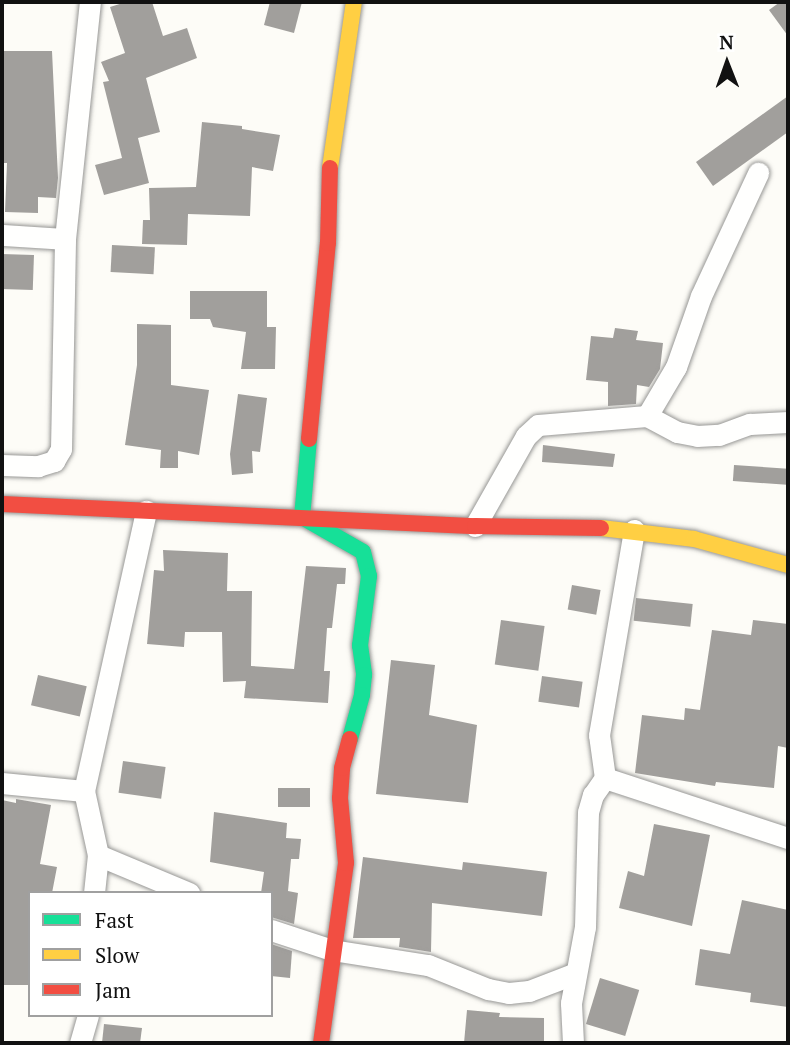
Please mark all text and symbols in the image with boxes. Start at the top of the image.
north arrow [692,28,762,98]
text: N [719,29,734,54]
legend [28,891,273,1017]
text: Fast [95,906,134,934]
text: Slow [95,941,139,969]
text: Jam [95,976,131,1004]

